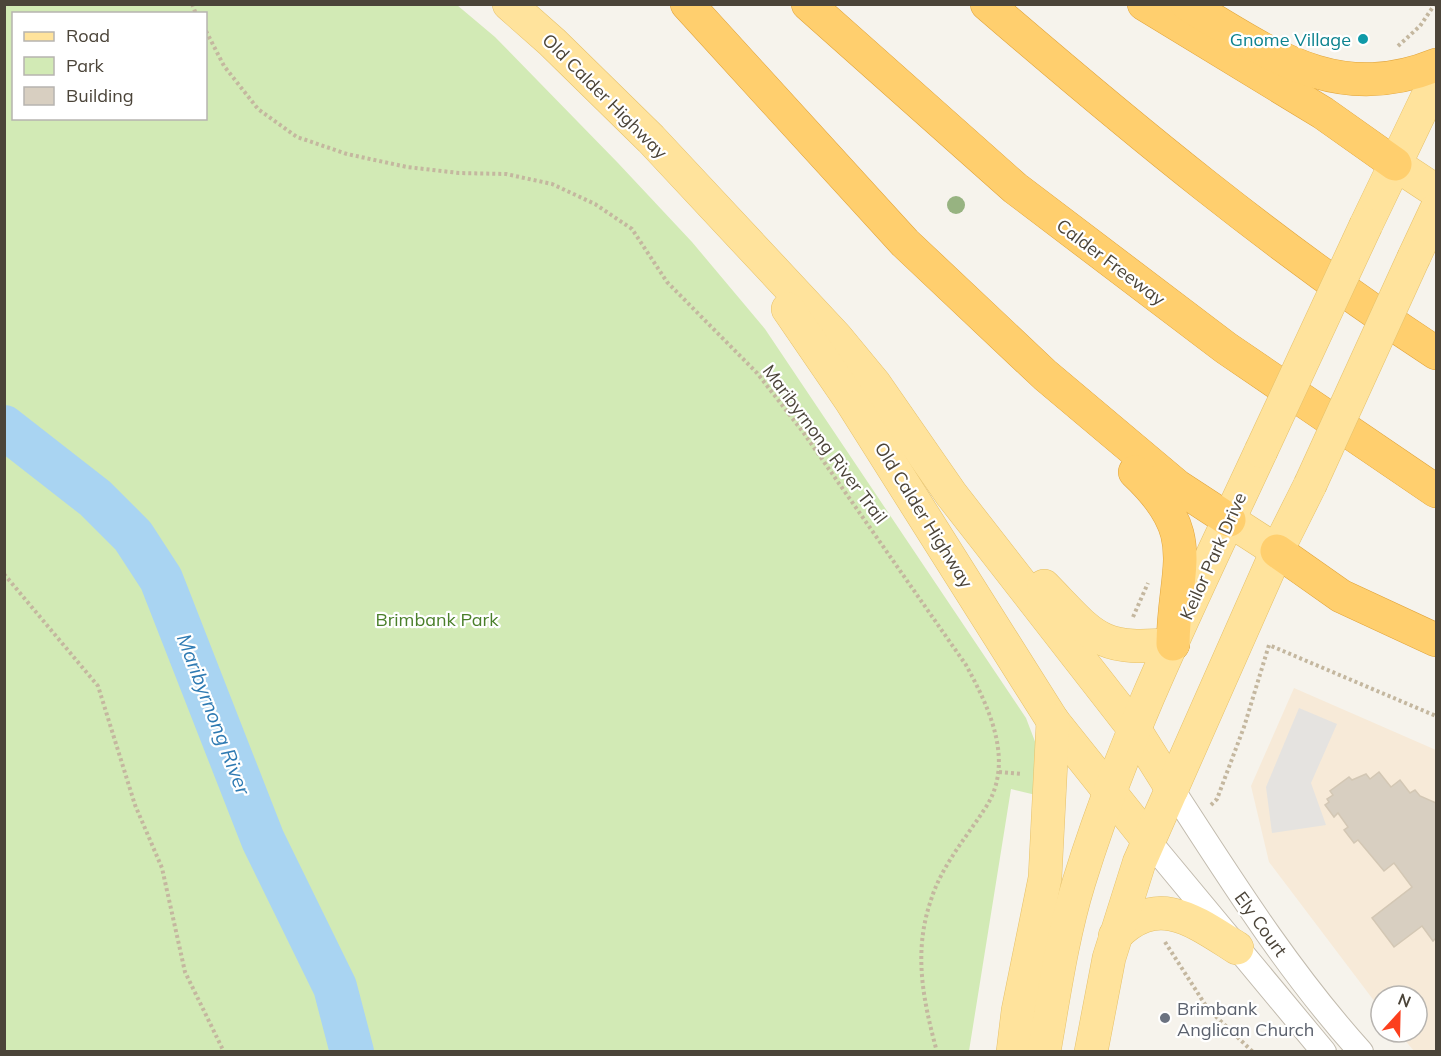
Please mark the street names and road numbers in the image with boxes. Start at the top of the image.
street label: Old Calder Highway [538,29,673,164]
street label: Calder Freeway [1052,214,1170,311]
street label: Maribyrnong River Trail [758,360,892,528]
street label: Old Calder Highway [870,438,978,593]
street label: Keilor Park Drive [1175,489,1251,623]
street label: Ely Court [1230,887,1292,961]

